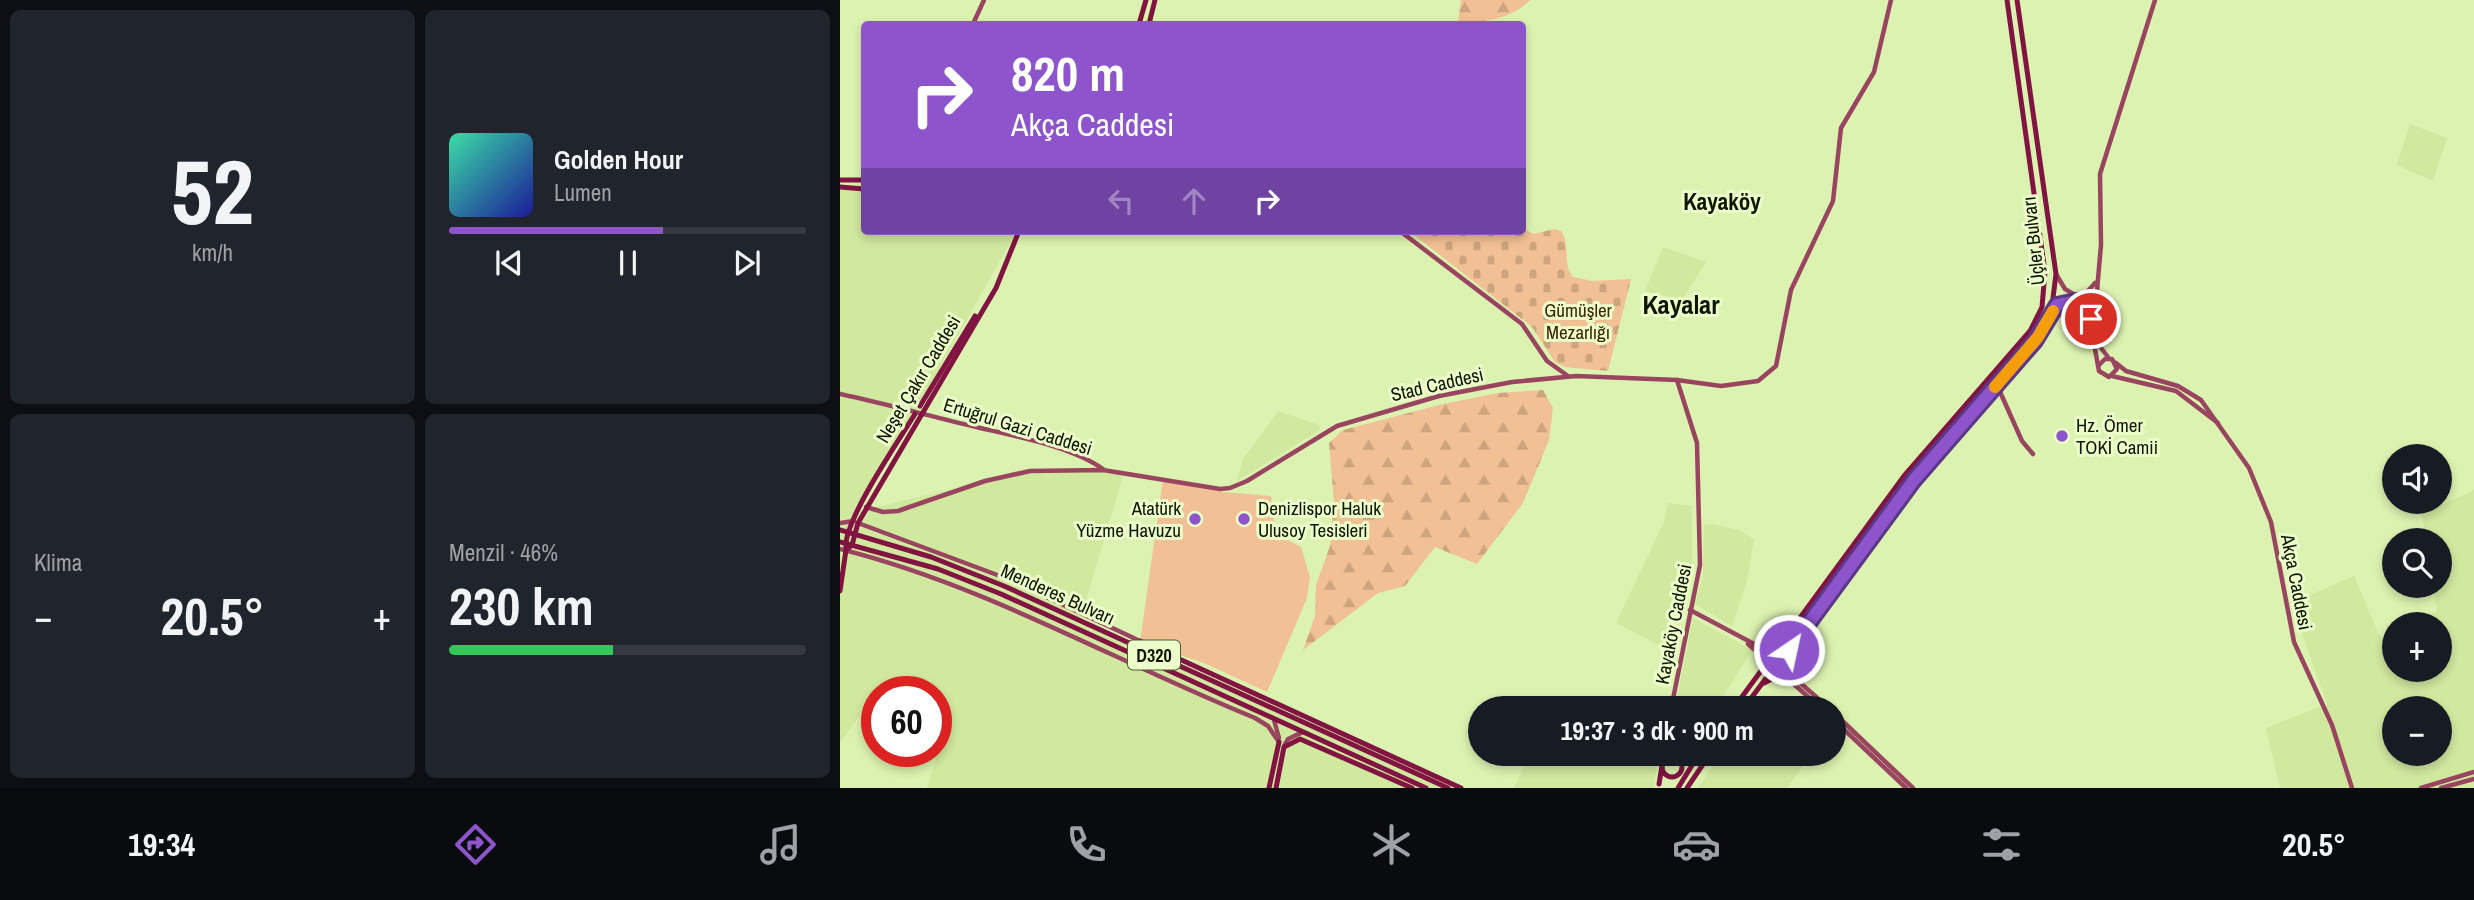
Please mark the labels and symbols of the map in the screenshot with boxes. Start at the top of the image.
district label: Kayaköy [1683,186,1761,217]
street label: Üçler Bulvarı [2015,195,2051,287]
district label: Kayalar [1642,287,1720,322]
pin [2061,289,2121,349]
park label: Gümüşler Mezarlığı [1544,297,1613,345]
street label: Neşet Çakır Caddesi [870,310,966,448]
street label: Stad Caddesi [1388,361,1486,407]
street label: Ertuğrul Gazi Caddesi [940,391,1096,461]
place label: Hz. Ömer TOKİ Camii [2076,412,2158,460]
marker: Hz. Ömer TOKİ Camii [2054,428,2070,444]
place label: Atatürk Yüzme Havuzu [1076,495,1181,543]
place label: Denizlispor Haluk Ulusoy Tesisleri [1258,495,1381,543]
marker: Atatürk Yüzme Havuzu [1187,511,1203,527]
marker: Denizlispor Haluk Ulusoy Tesisleri [1236,511,1252,527]
street label: Akça Caddesi [2275,531,2319,632]
street label: Menderes Bulvarı [997,557,1119,631]
street label: Kayaköy Caddesi [1649,562,1697,686]
position arrow [1752,613,1826,687]
road number: D320 [1128,640,1180,670]
speed limit sign: 60 [861,676,952,767]

